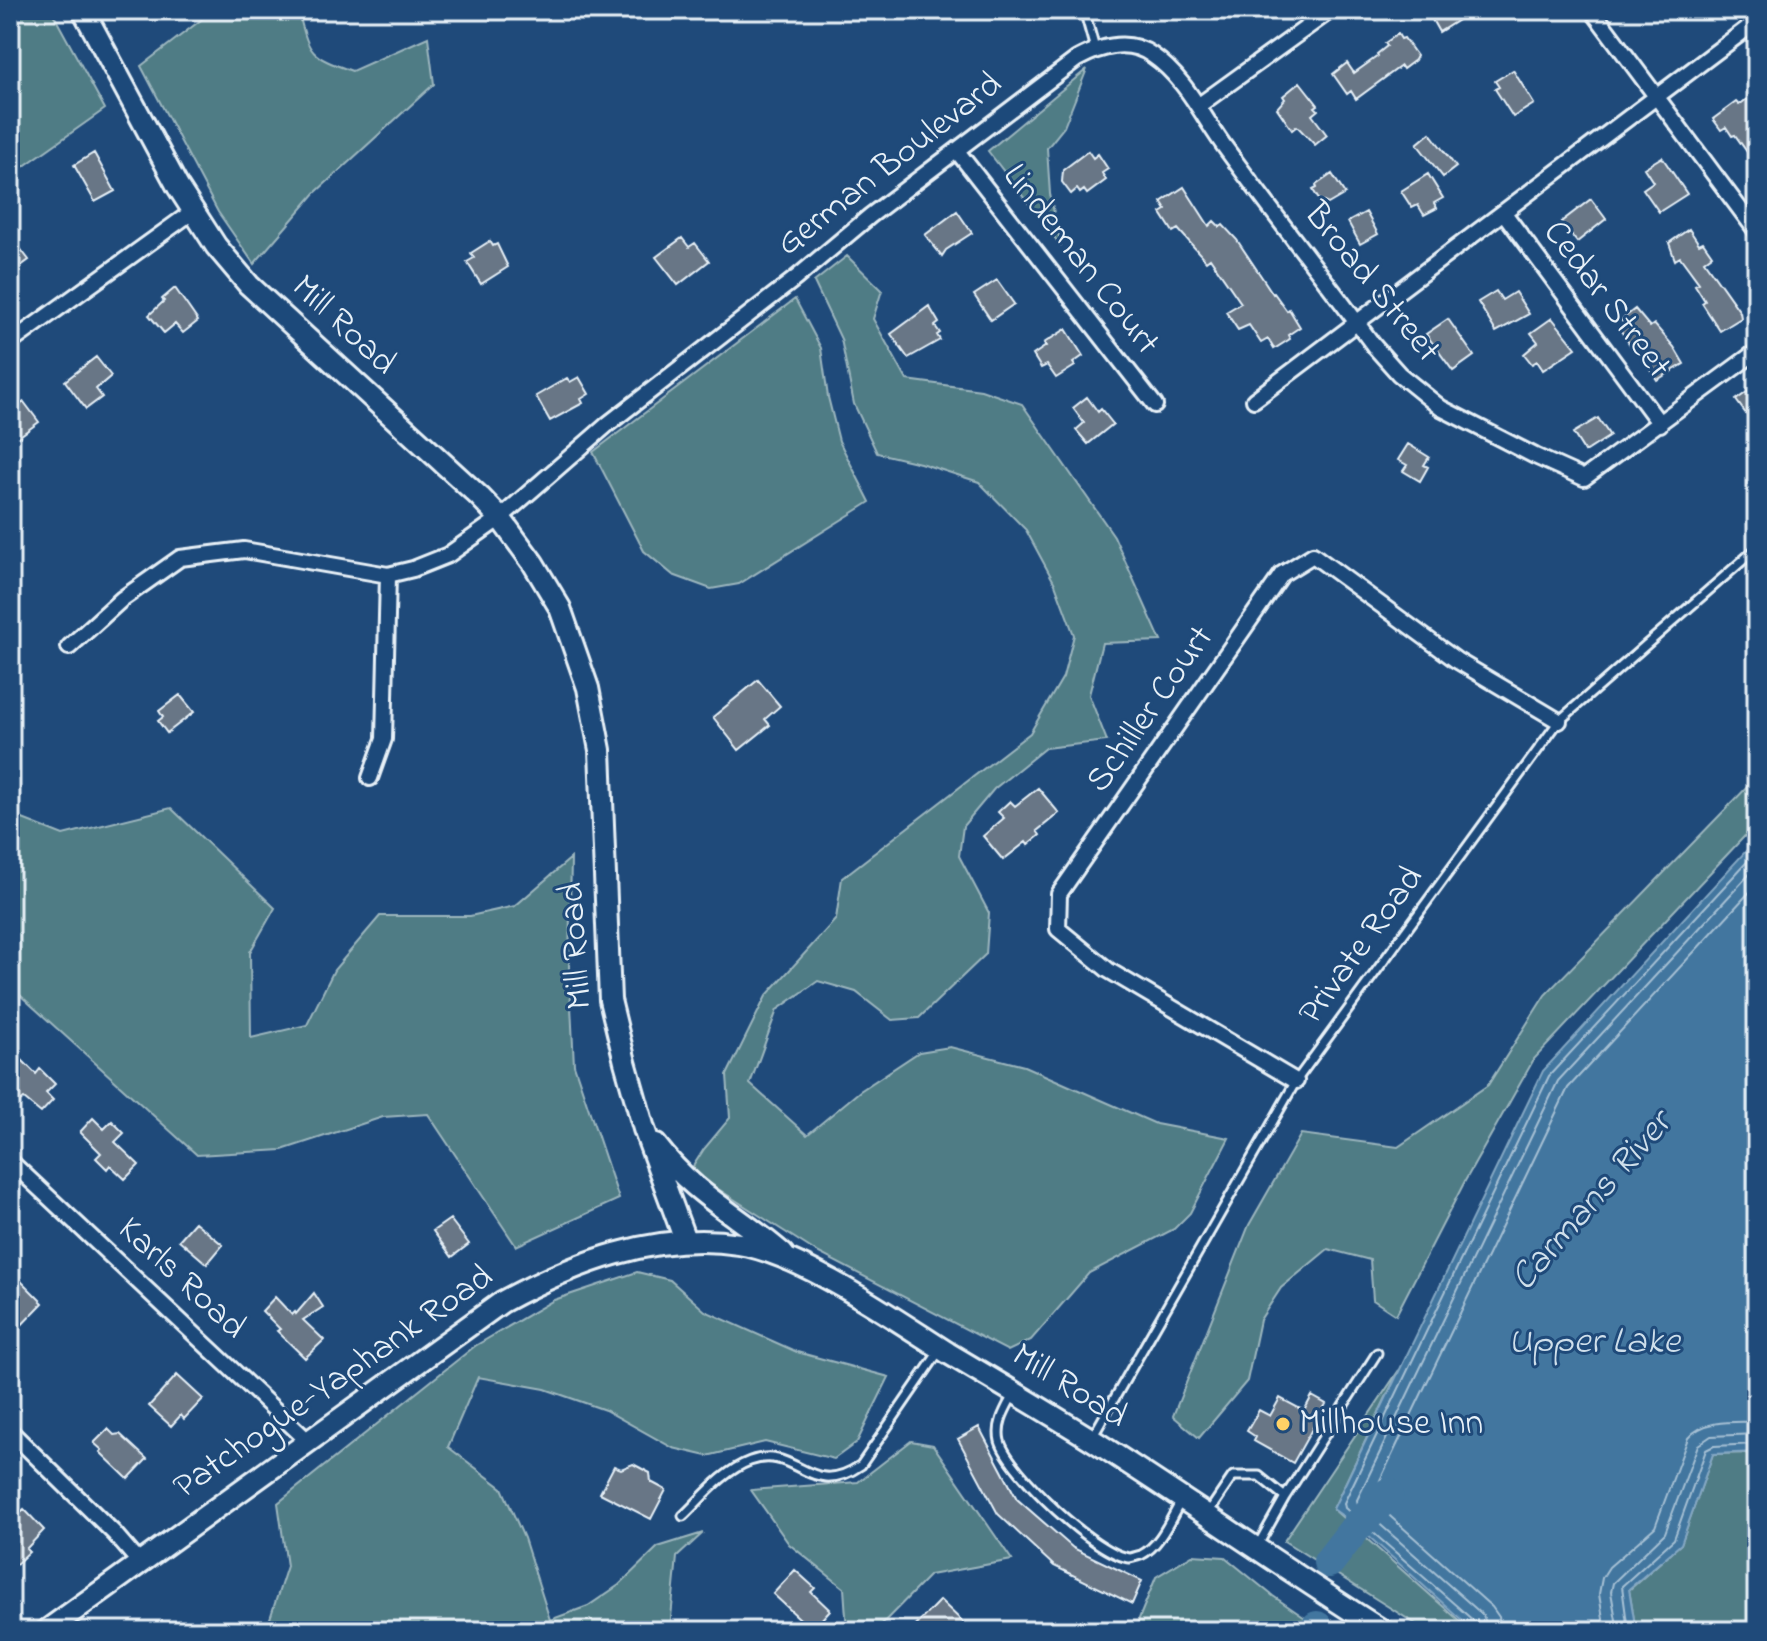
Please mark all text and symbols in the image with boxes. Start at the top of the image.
street label: German Boulevard [766,60,1014,270]
street label: Lindeman Court [988,153,1172,367]
street label: Broad Street [1289,190,1452,375]
street label: Cedar Street [1529,210,1683,390]
street label: Mill Road [278,263,408,389]
street label: Schiller Court [1074,616,1228,804]
street label: Private Road [1286,856,1438,1036]
street label: Mill Road [546,880,608,1012]
water label: Carmans River [1498,1096,1689,1305]
street label: Karls Road [105,1205,257,1353]
street label: Patchogue-Yaphank Road [163,1252,505,1514]
water label: Upper Lake [1508,1315,1682,1371]
street label: Mill Road [1001,1331,1137,1443]
place label: Millhouse Inn [1299,1398,1483,1451]
marker: Millhouse Inn [1274,1415,1292,1433]

